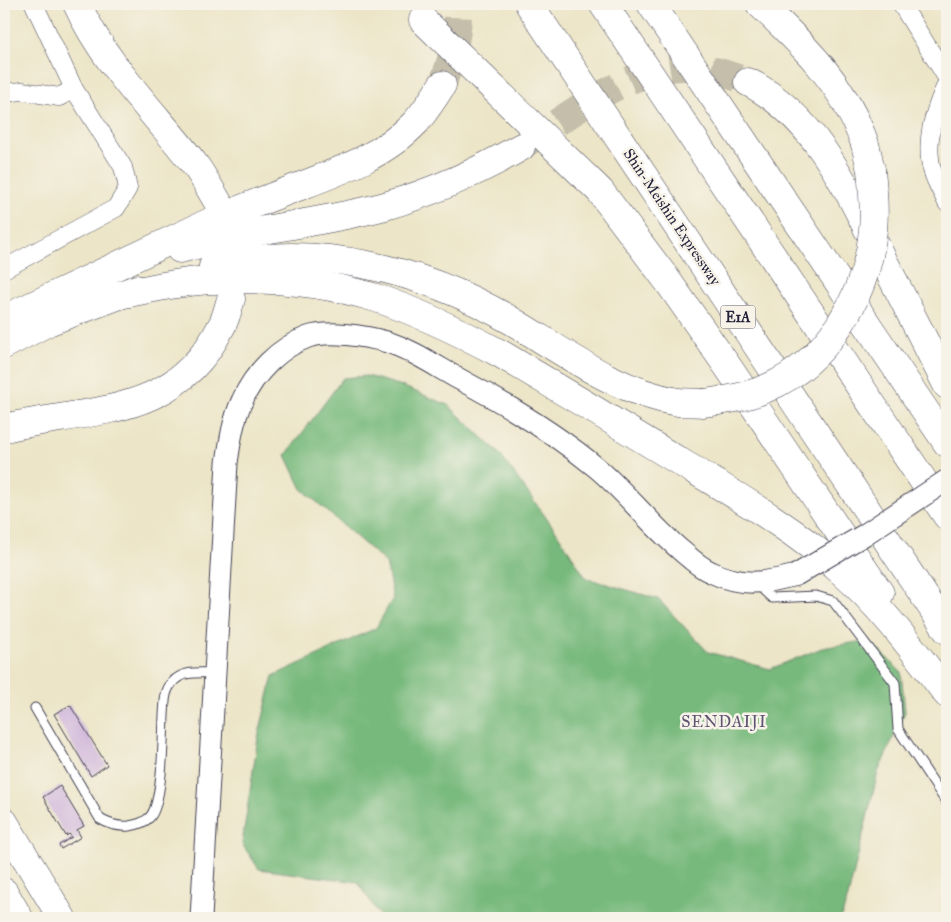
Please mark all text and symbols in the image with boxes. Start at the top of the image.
street label: Shin-Meishin Expressway [620,145,725,290]
road number: E1A [720,306,756,328]
district label: SENDAIJI [681,712,767,732]

